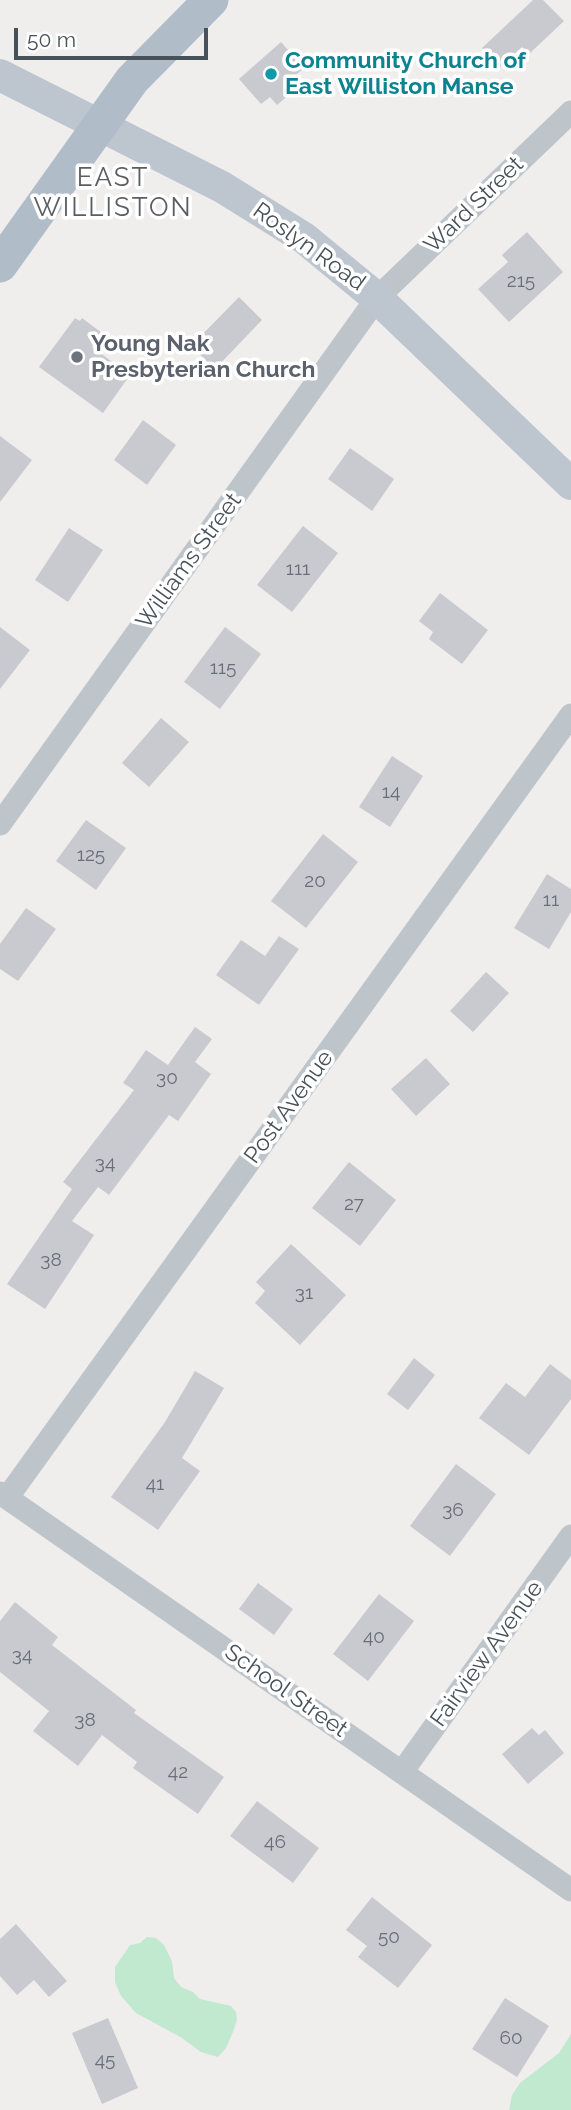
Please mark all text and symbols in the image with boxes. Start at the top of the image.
scale bar [18,14,212,58]
text: 50 m [27,27,76,52]
place label: Community Church of East Williston Manse [285,47,526,101]
marker: Community Church of East Williston Manse [263,66,279,82]
street label: Ward Street [419,151,529,259]
district label: EAST WILLISTON [35,162,191,224]
street label: Roslyn Road [247,197,371,297]
house number: 215 [507,270,535,292]
place label: Young Nak Presbyterian Church [91,330,315,384]
marker: Young Nak Presbyterian Church [69,349,85,365]
street label: Williams Street [131,488,247,634]
house number: 111 [286,558,310,580]
house number: 115 [210,657,236,679]
house number: 14 [382,781,400,803]
house number: 125 [77,844,105,866]
house number: 20 [304,870,326,892]
house number: 11 [543,889,559,911]
street label: Post Avenue [239,1045,339,1169]
house number: 30 [156,1067,178,1089]
house number: 34 [95,1152,115,1174]
house number: 27 [344,1193,364,1215]
house number: 38 [40,1249,62,1271]
house number: 31 [295,1282,313,1304]
house number: 41 [146,1473,164,1495]
house number: 36 [442,1499,464,1521]
street label: Fairview Avenue [425,1576,549,1732]
house number: 40 [363,1626,385,1648]
street label: School Street [219,1639,353,1743]
house number: 34 [12,1644,32,1666]
house number: 38 [74,1709,96,1731]
house number: 42 [168,1761,188,1783]
house number: 46 [264,1831,286,1853]
house number: 50 [378,1926,400,1948]
house number: 60 [499,2027,523,2049]
house number: 45 [95,2049,115,2071]

